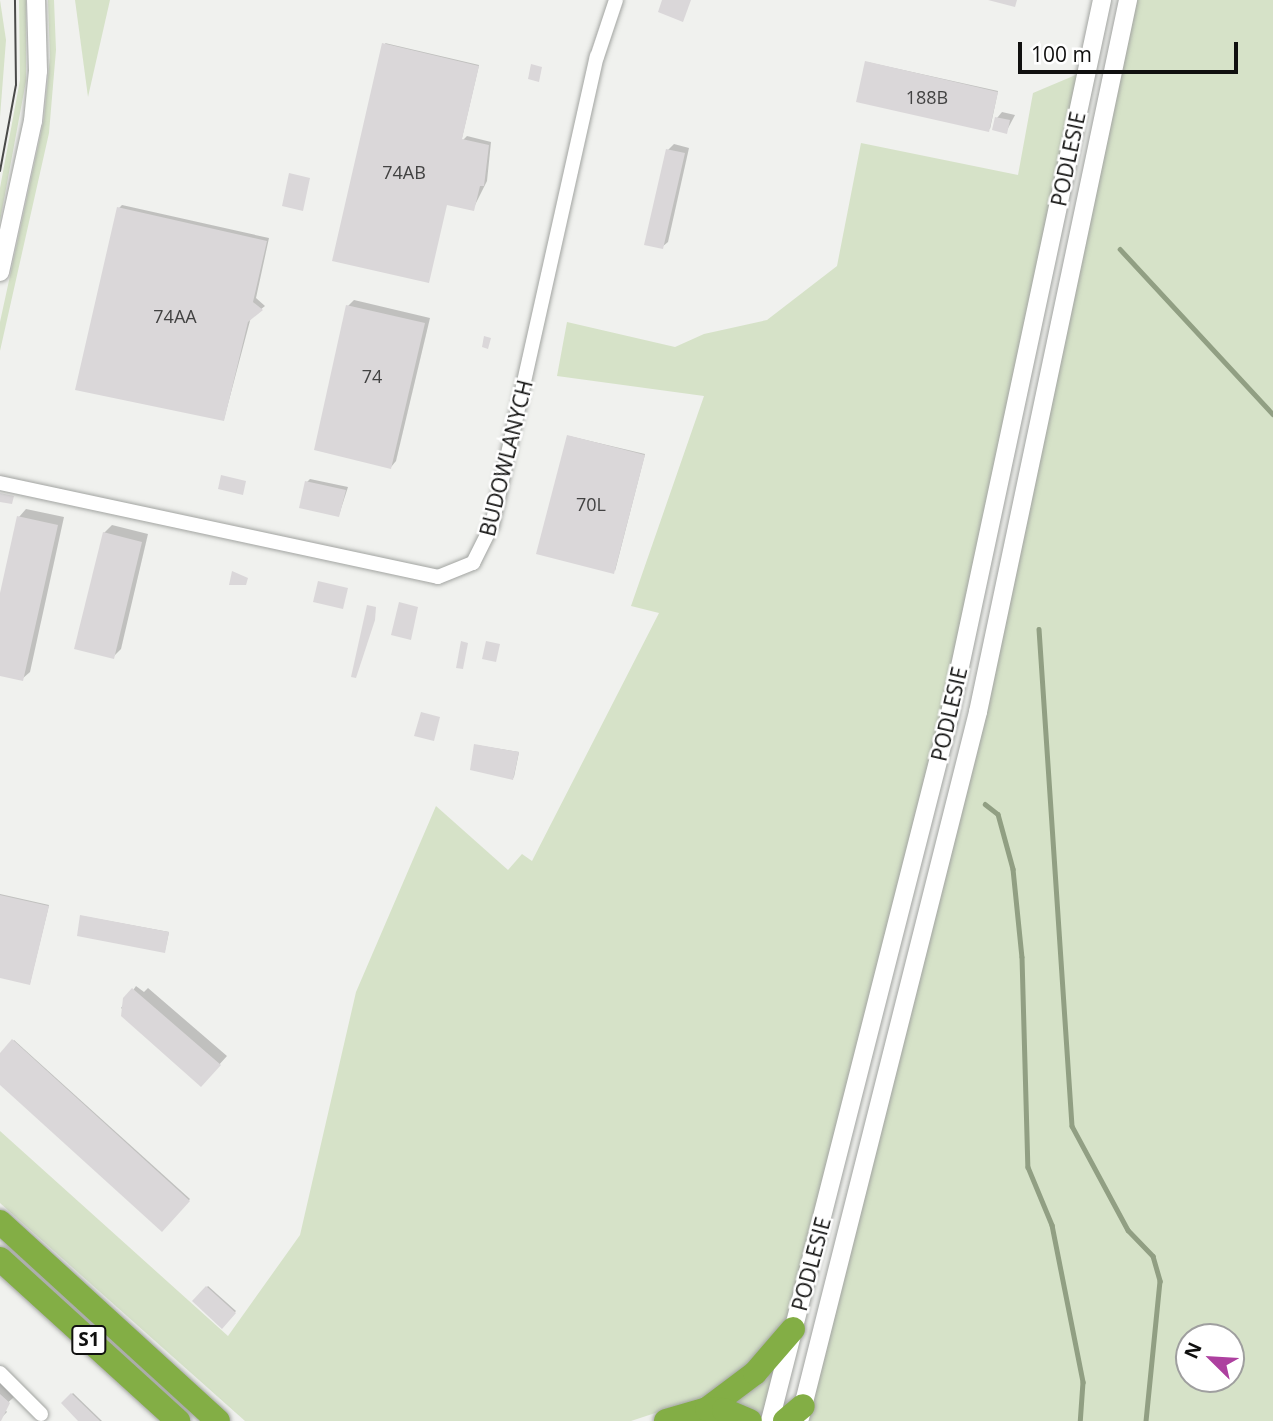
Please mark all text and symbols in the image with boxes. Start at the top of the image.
scale bar [1021,28,1242,72]
text: 100 m [1031,40,1092,68]
house number: 188B [906,86,948,108]
street label: PODLESIE [1046,109,1090,209]
house number: 74AB [382,161,426,183]
house number: 74AA [153,305,197,327]
house number: 74 [362,365,382,387]
street label: BUDOWLANYCH [474,377,538,539]
house number: 70L [576,493,606,515]
street label: PODLESIE [926,664,972,764]
street label: PODLESIE [786,1214,836,1314]
north arrow [1175,1323,1245,1393]
road number: S1 [70,1324,108,1356]
text: N [1178,1338,1208,1363]

